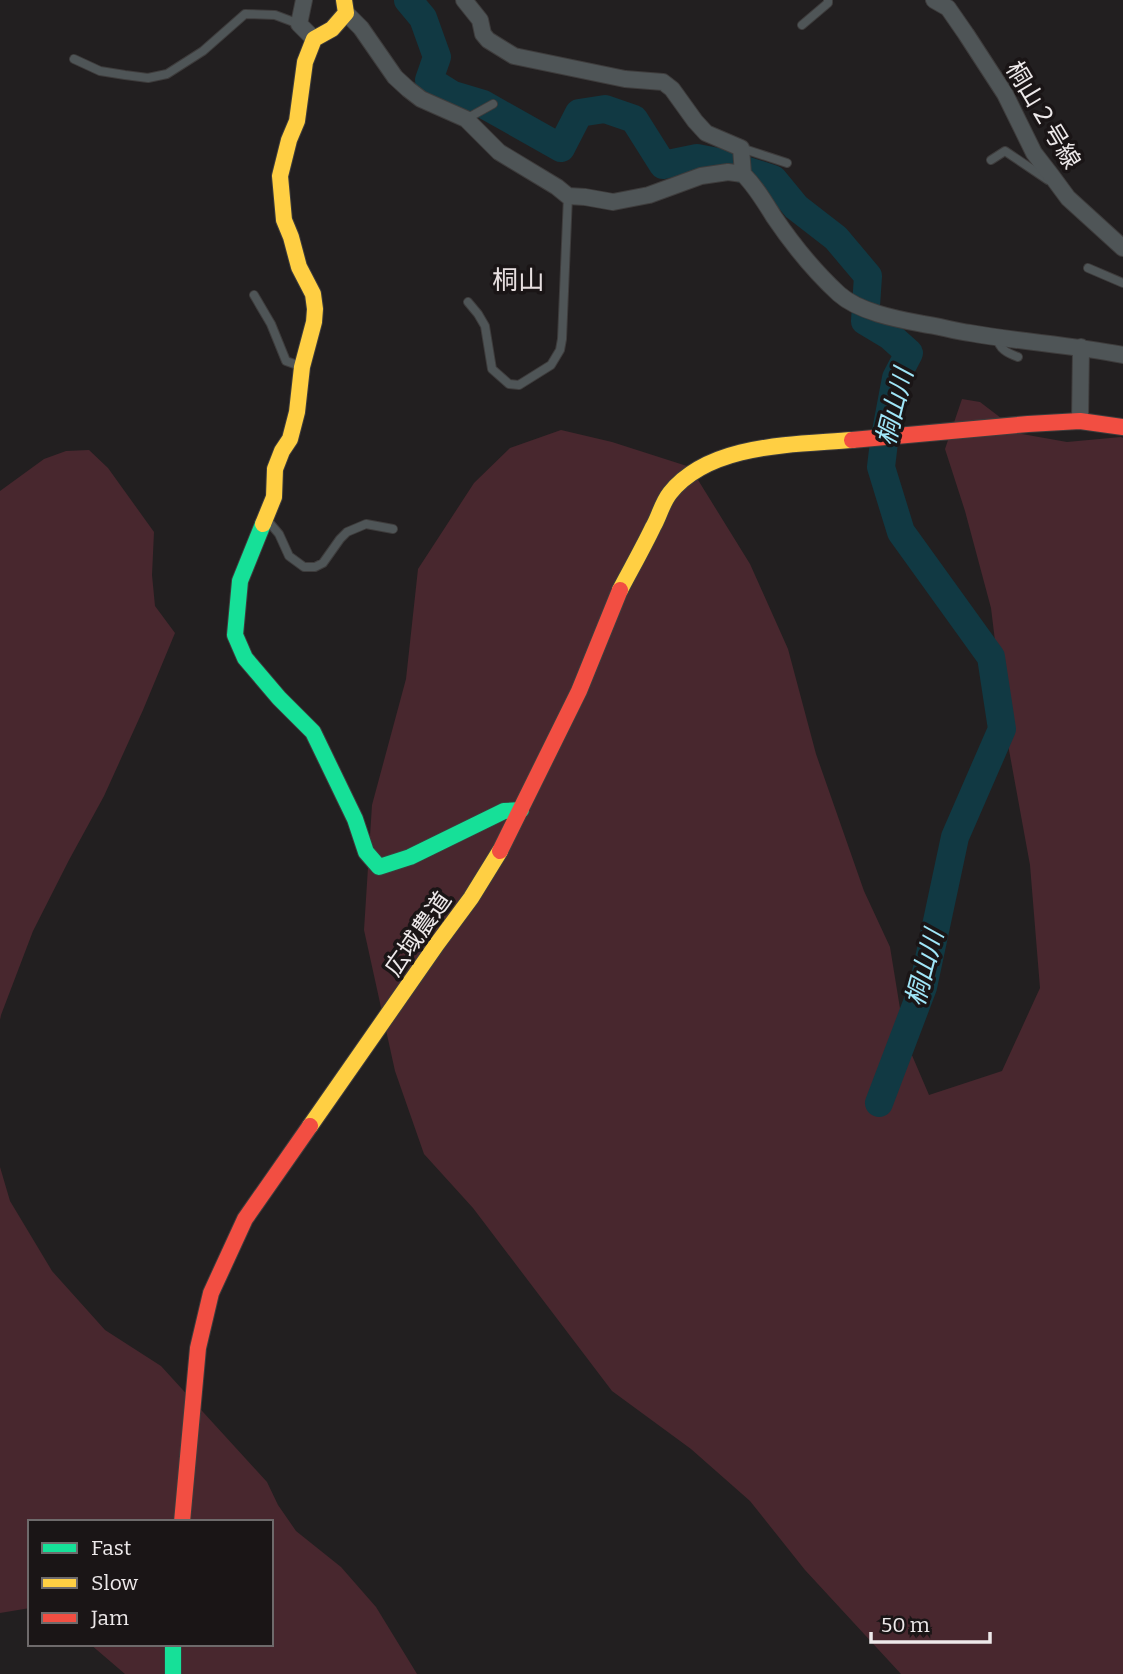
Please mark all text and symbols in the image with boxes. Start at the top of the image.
street label: 桐山２号線 [1000,56,1086,174]
district label: 桐山 [492,265,544,296]
water label: 桐山川 [871,363,920,449]
street label: 広域農道 [379,887,457,981]
water label: 桐山川 [900,923,951,1010]
legend [28,1520,273,1646]
text: Fast [91,1535,132,1561]
text: Slow [91,1570,138,1596]
scale bar [871,1600,990,1644]
text: Jam [90,1605,129,1631]
text: 50 m [881,1612,930,1638]

